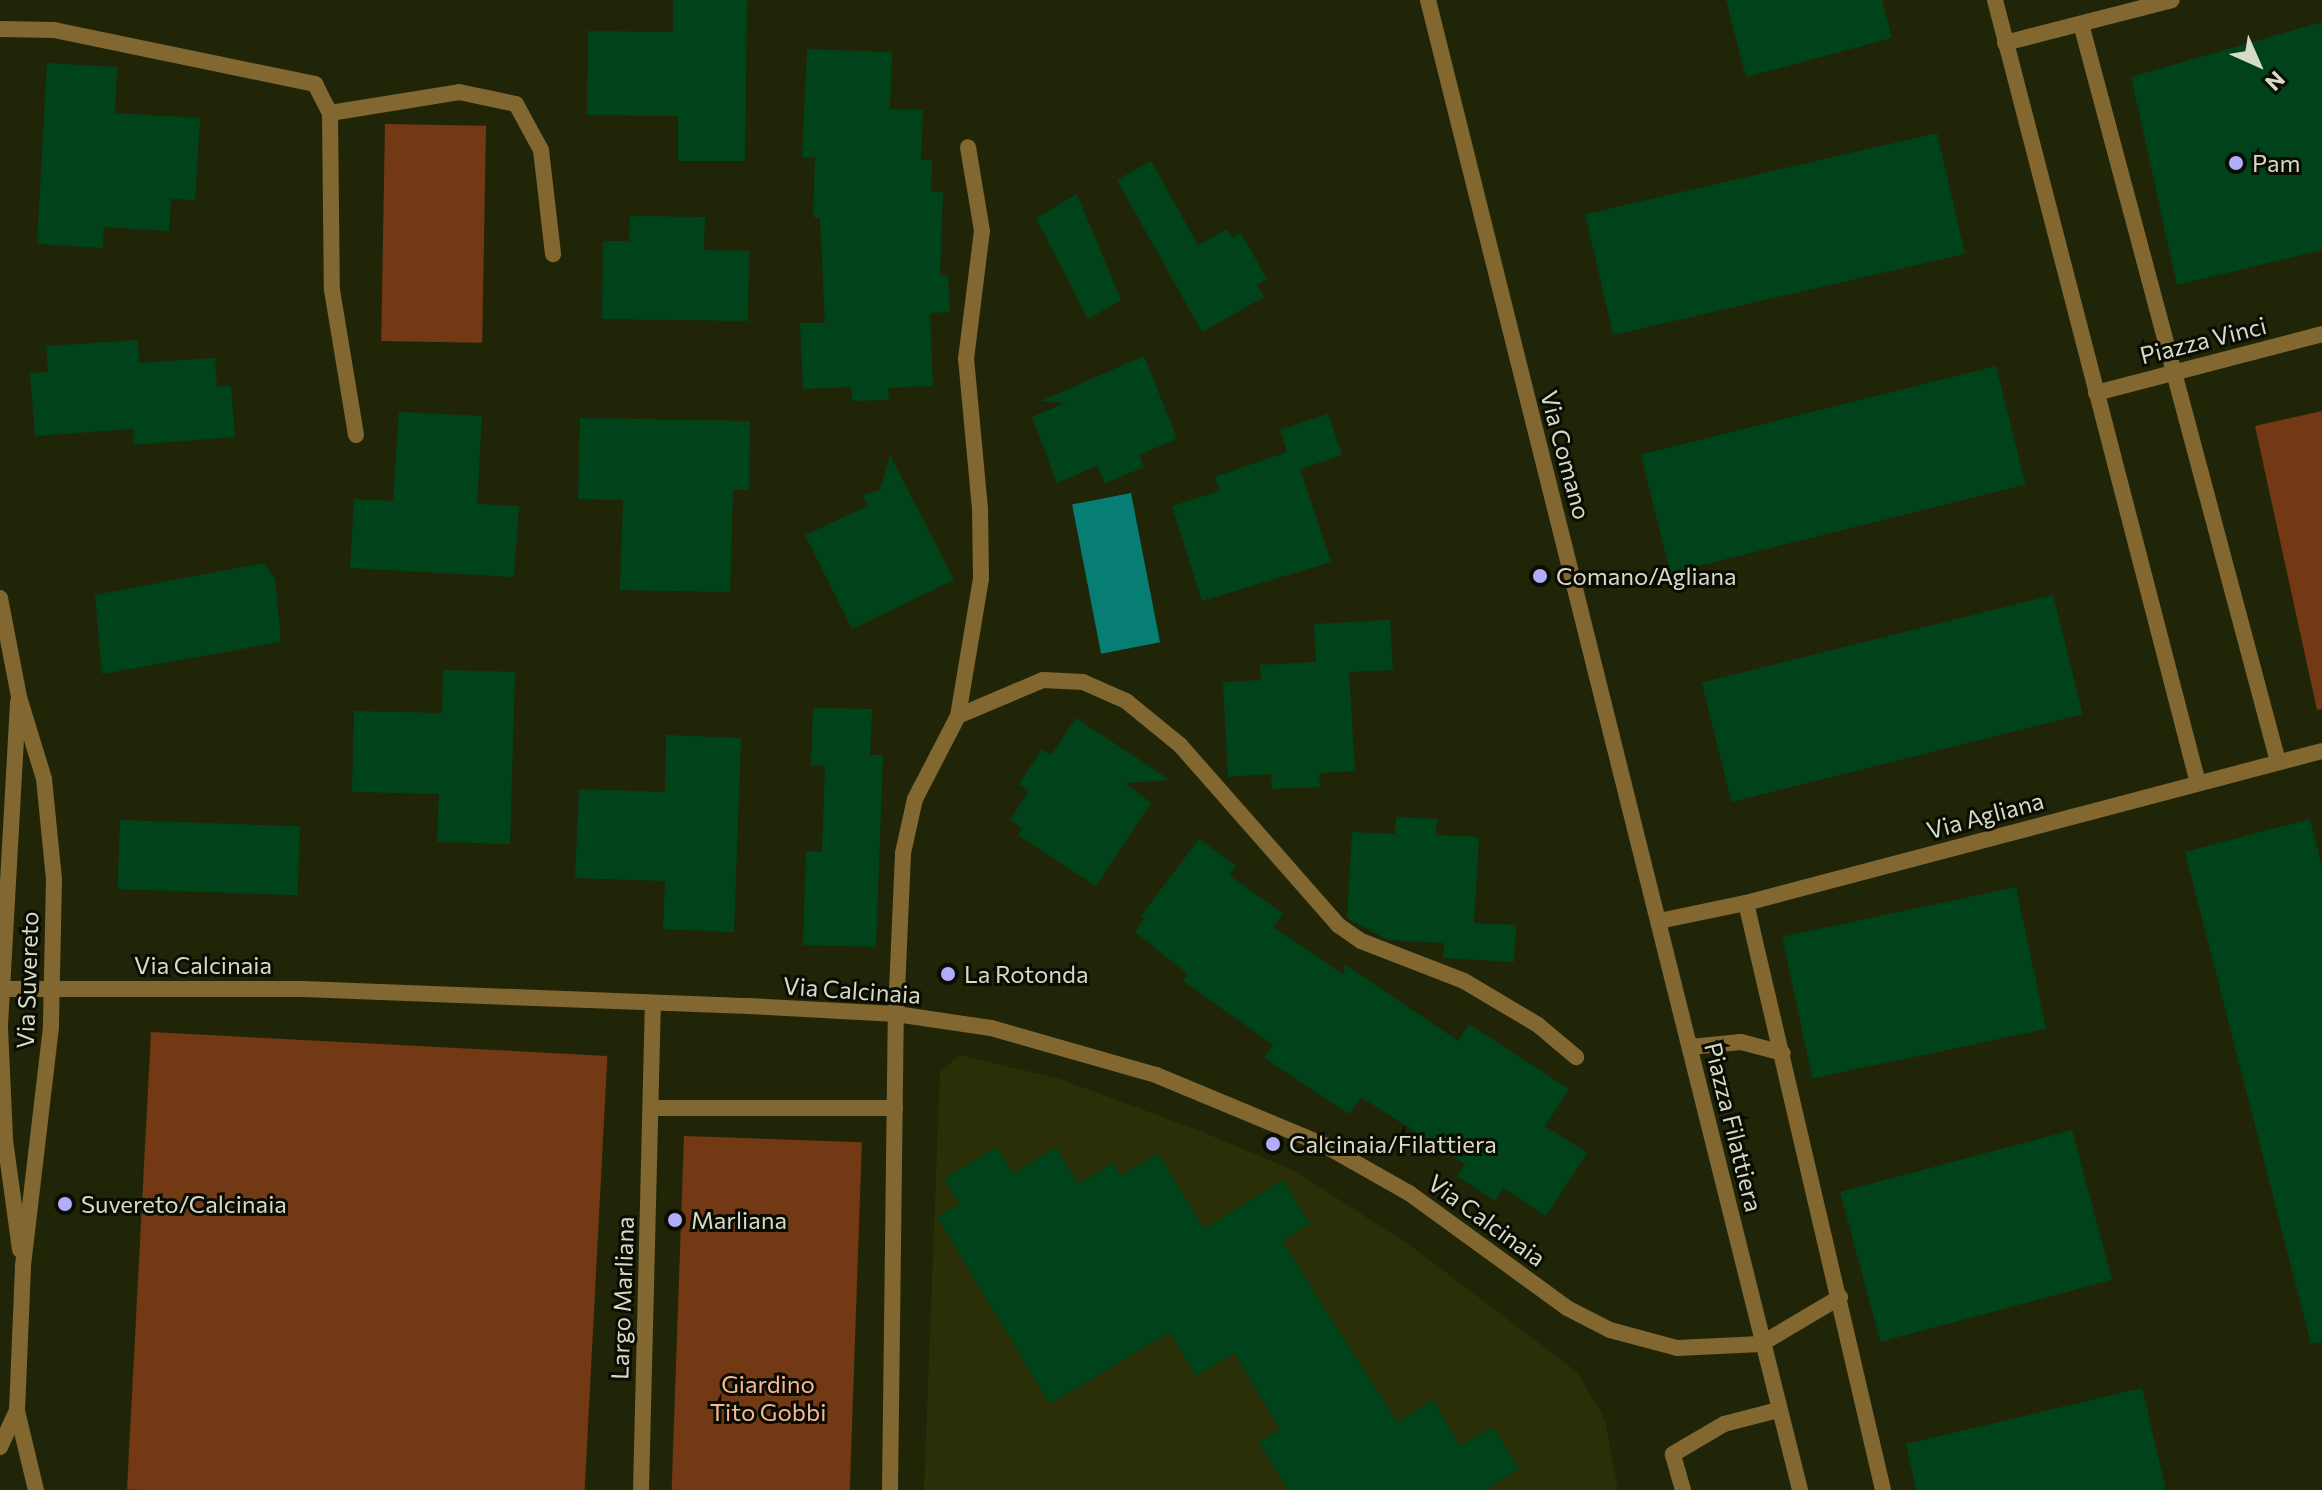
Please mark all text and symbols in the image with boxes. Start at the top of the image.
north arrow [2218,24,2298,104]
text: N [2260,66,2291,97]
place label: Pam [2252,149,2301,177]
marker: Pam [2227,154,2245,172]
street label: Piazza Vinci [2137,310,2269,370]
street label: Via Comano [1535,387,1597,523]
place label: Comano/Agliana [1556,562,1737,590]
marker: Comano/Agliana [1531,567,1549,585]
street label: Via Agliana [1923,786,2047,844]
street label: Via Suvereto [10,911,44,1049]
street label: Via Calcinaia [134,951,272,979]
place label: La Rotonda [964,960,1089,988]
marker: La Rotonda [939,965,957,983]
street label: Via Calcinaia [782,971,922,1009]
street label: Piazza Filattiera [1699,1039,1769,1215]
place label: Calcinaia/Filattiera [1289,1130,1497,1158]
marker: Calcinaia/Filattiera [1264,1135,1282,1153]
street label: Via Calcinaia [1423,1168,1551,1272]
place label: Suvereto/Calcinaia [81,1190,287,1218]
marker: Suvereto/Calcinaia [56,1195,74,1213]
place label: Marliana [691,1206,787,1234]
marker: Marliana [666,1211,684,1229]
street label: Largo Marliana [605,1216,639,1380]
park label: Giardino Tito Gobbi [710,1370,826,1426]

